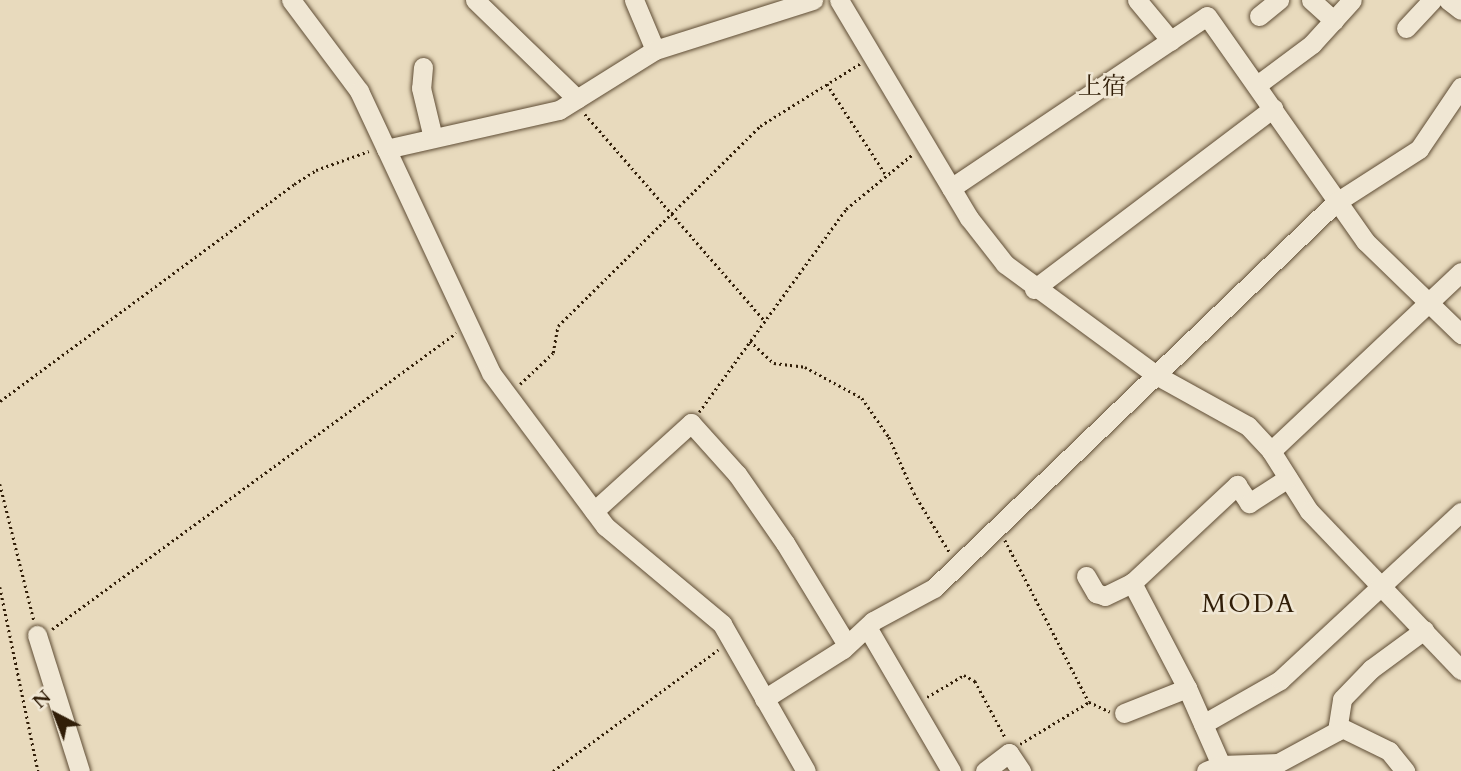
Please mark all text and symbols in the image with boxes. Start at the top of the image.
district label: 上宿 [1078,73,1126,101]
district label: MODA [1202,588,1296,620]
north arrow [21,680,91,750]
text: N [27,684,57,715]

